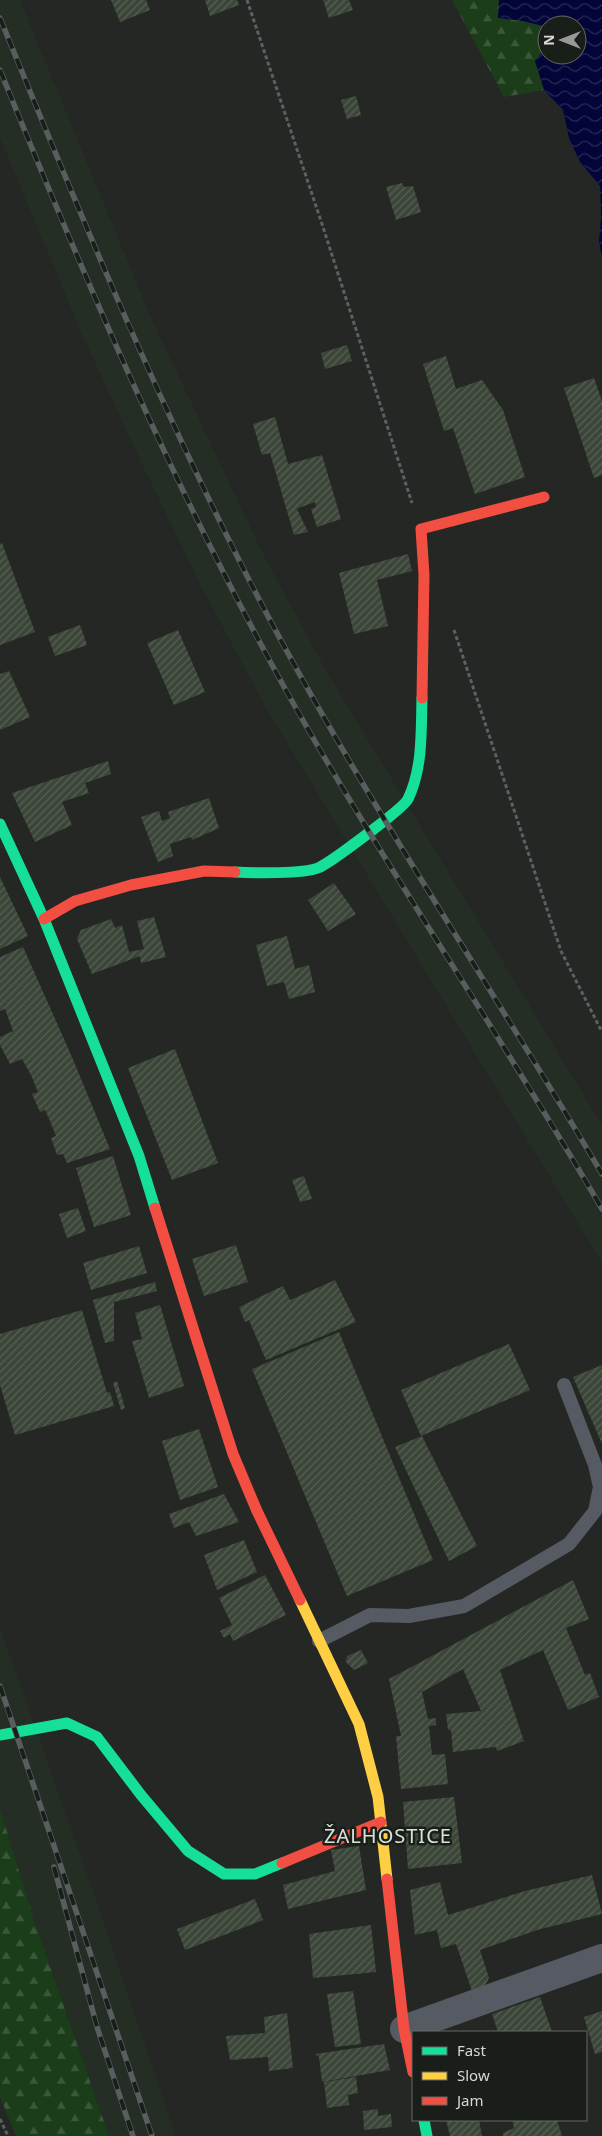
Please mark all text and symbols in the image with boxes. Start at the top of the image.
north arrow [537,15,587,65]
text: N [539,34,558,46]
district label: ŽALHOSTICE [324,1822,452,1849]
legend [412,2031,587,2121]
text: Fast [457,2040,486,2060]
text: Slow [457,2065,490,2085]
text: Jam [455,2090,484,2110]

